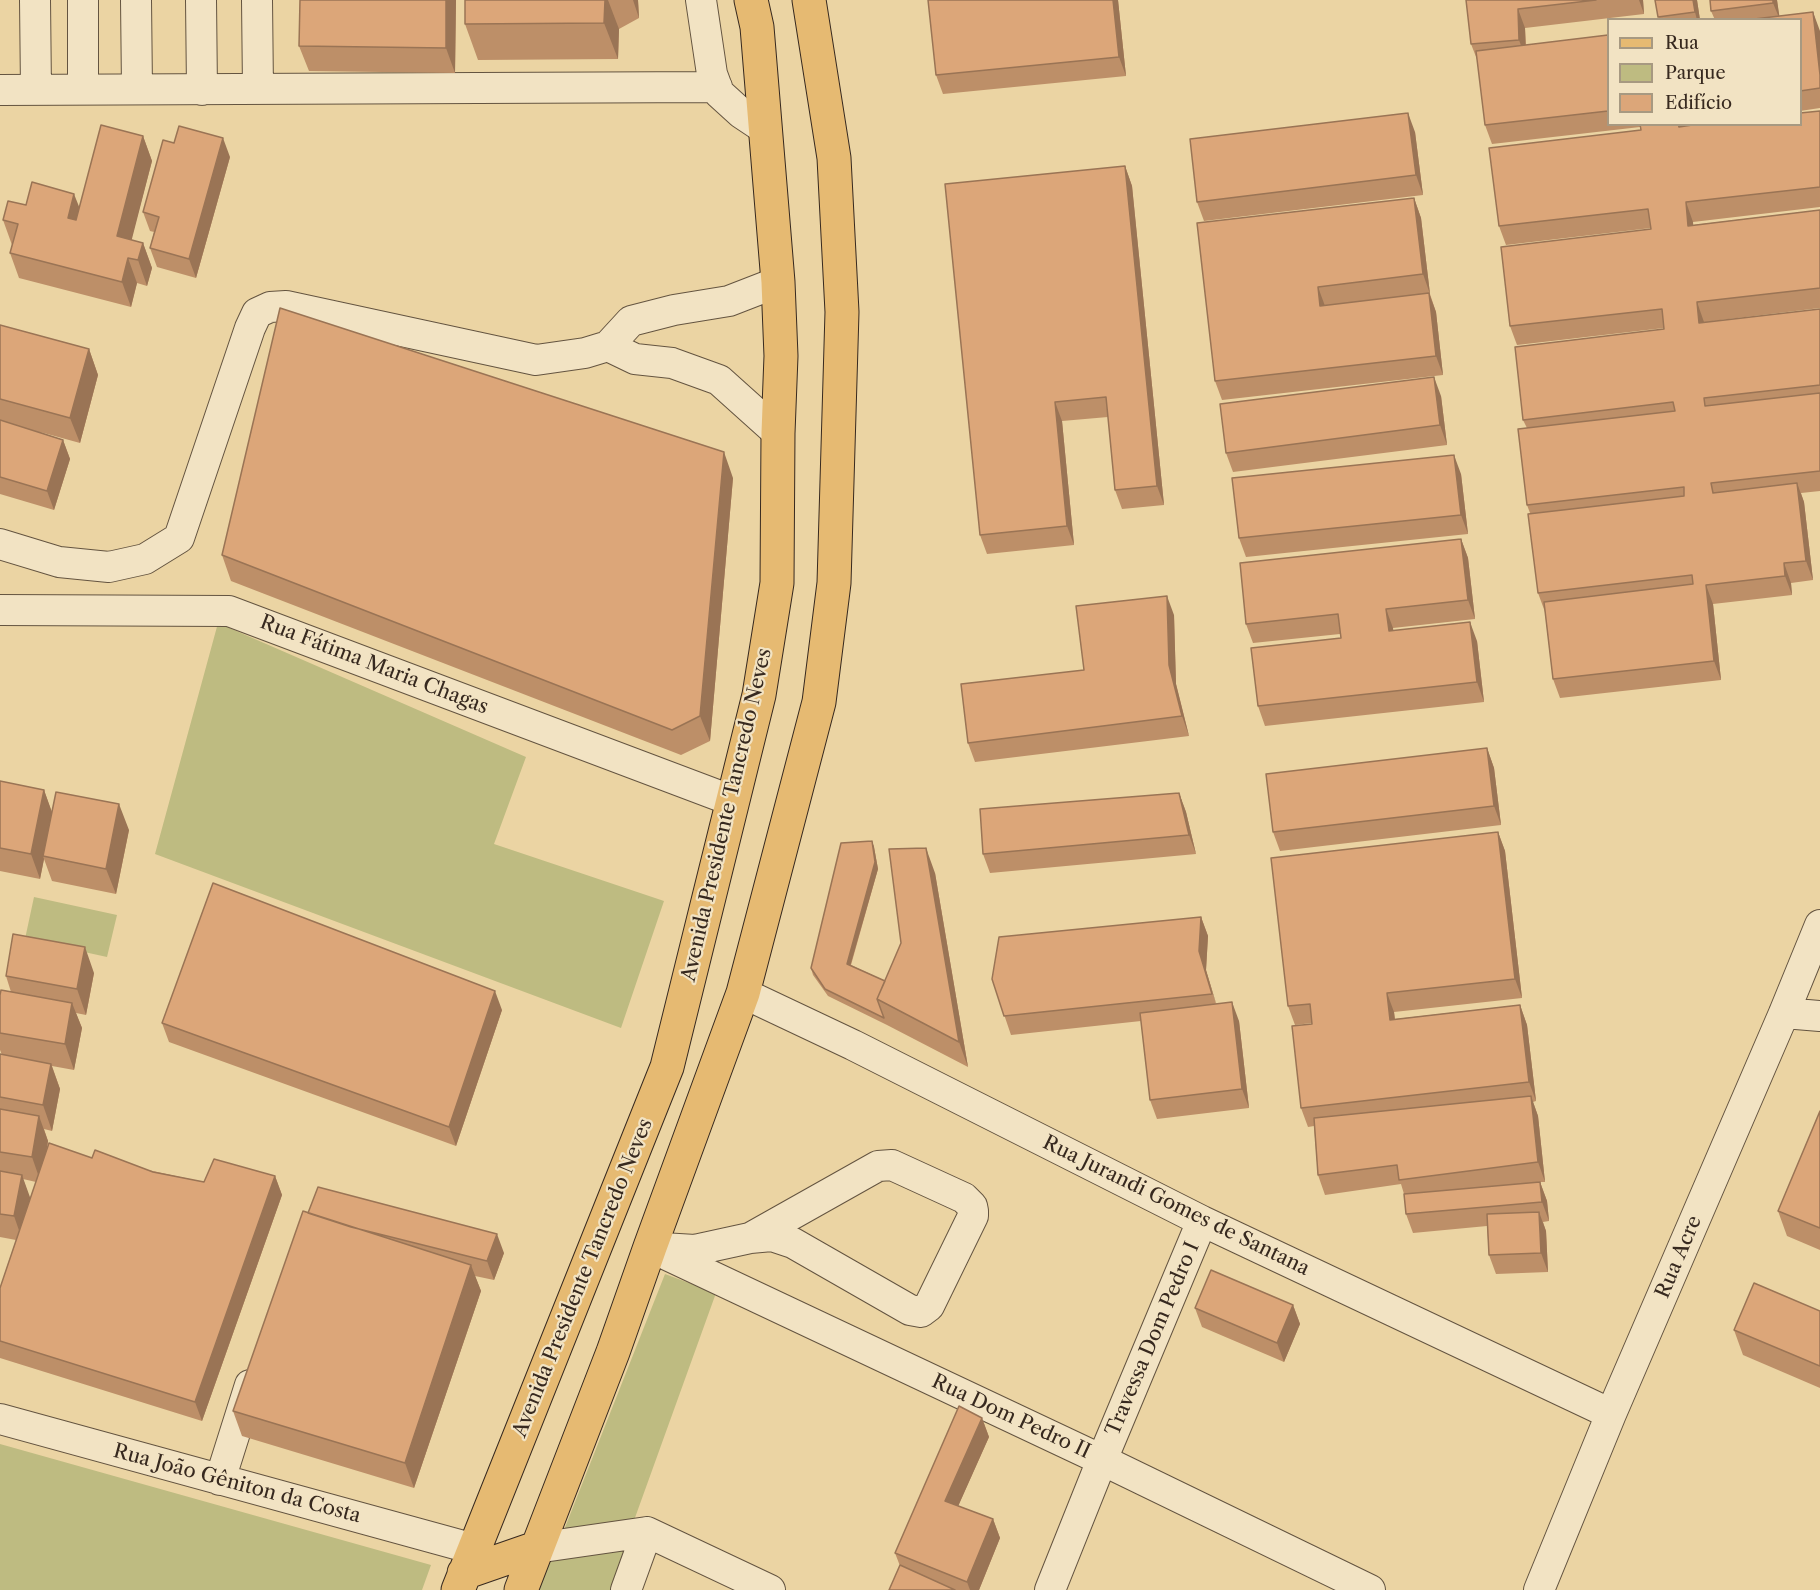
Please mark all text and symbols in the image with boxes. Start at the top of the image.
legend [1607,18,1802,126]
text: Rua [1665,32,1699,54]
text: Parque [1665,62,1726,84]
text: Edifício [1665,92,1732,114]
street label: Rua Fátima Maria Chagas [256,610,492,720]
street label: Avenida Presidente Tancredo Neves [677,646,777,984]
street label: Avenida Presidente Tancredo Neves [508,1115,658,1441]
street label: Rua Jurandi Gomes de Santana [1039,1131,1313,1281]
street label: Rua Acre [1651,1212,1707,1302]
street label: Travessa Dom Pedro I [1101,1238,1205,1440]
street label: Rua Dom Pedro II [928,1370,1094,1464]
street label: Rua João Gêniton da Costa [111,1439,363,1529]

